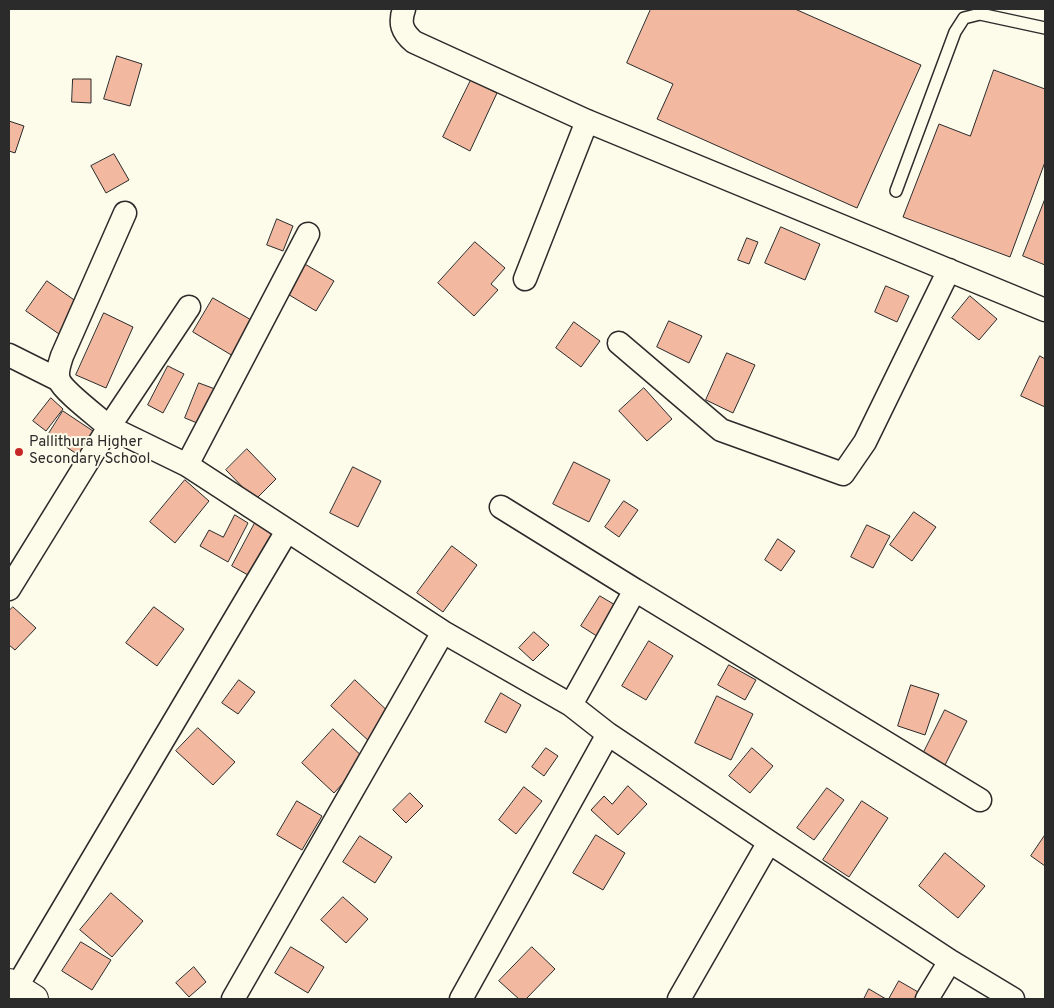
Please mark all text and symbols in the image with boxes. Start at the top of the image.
place label: Pallithura Higher Secondary School [29,434,150,469]
marker: Pallithura Higher Secondary School [13,446,25,458]

